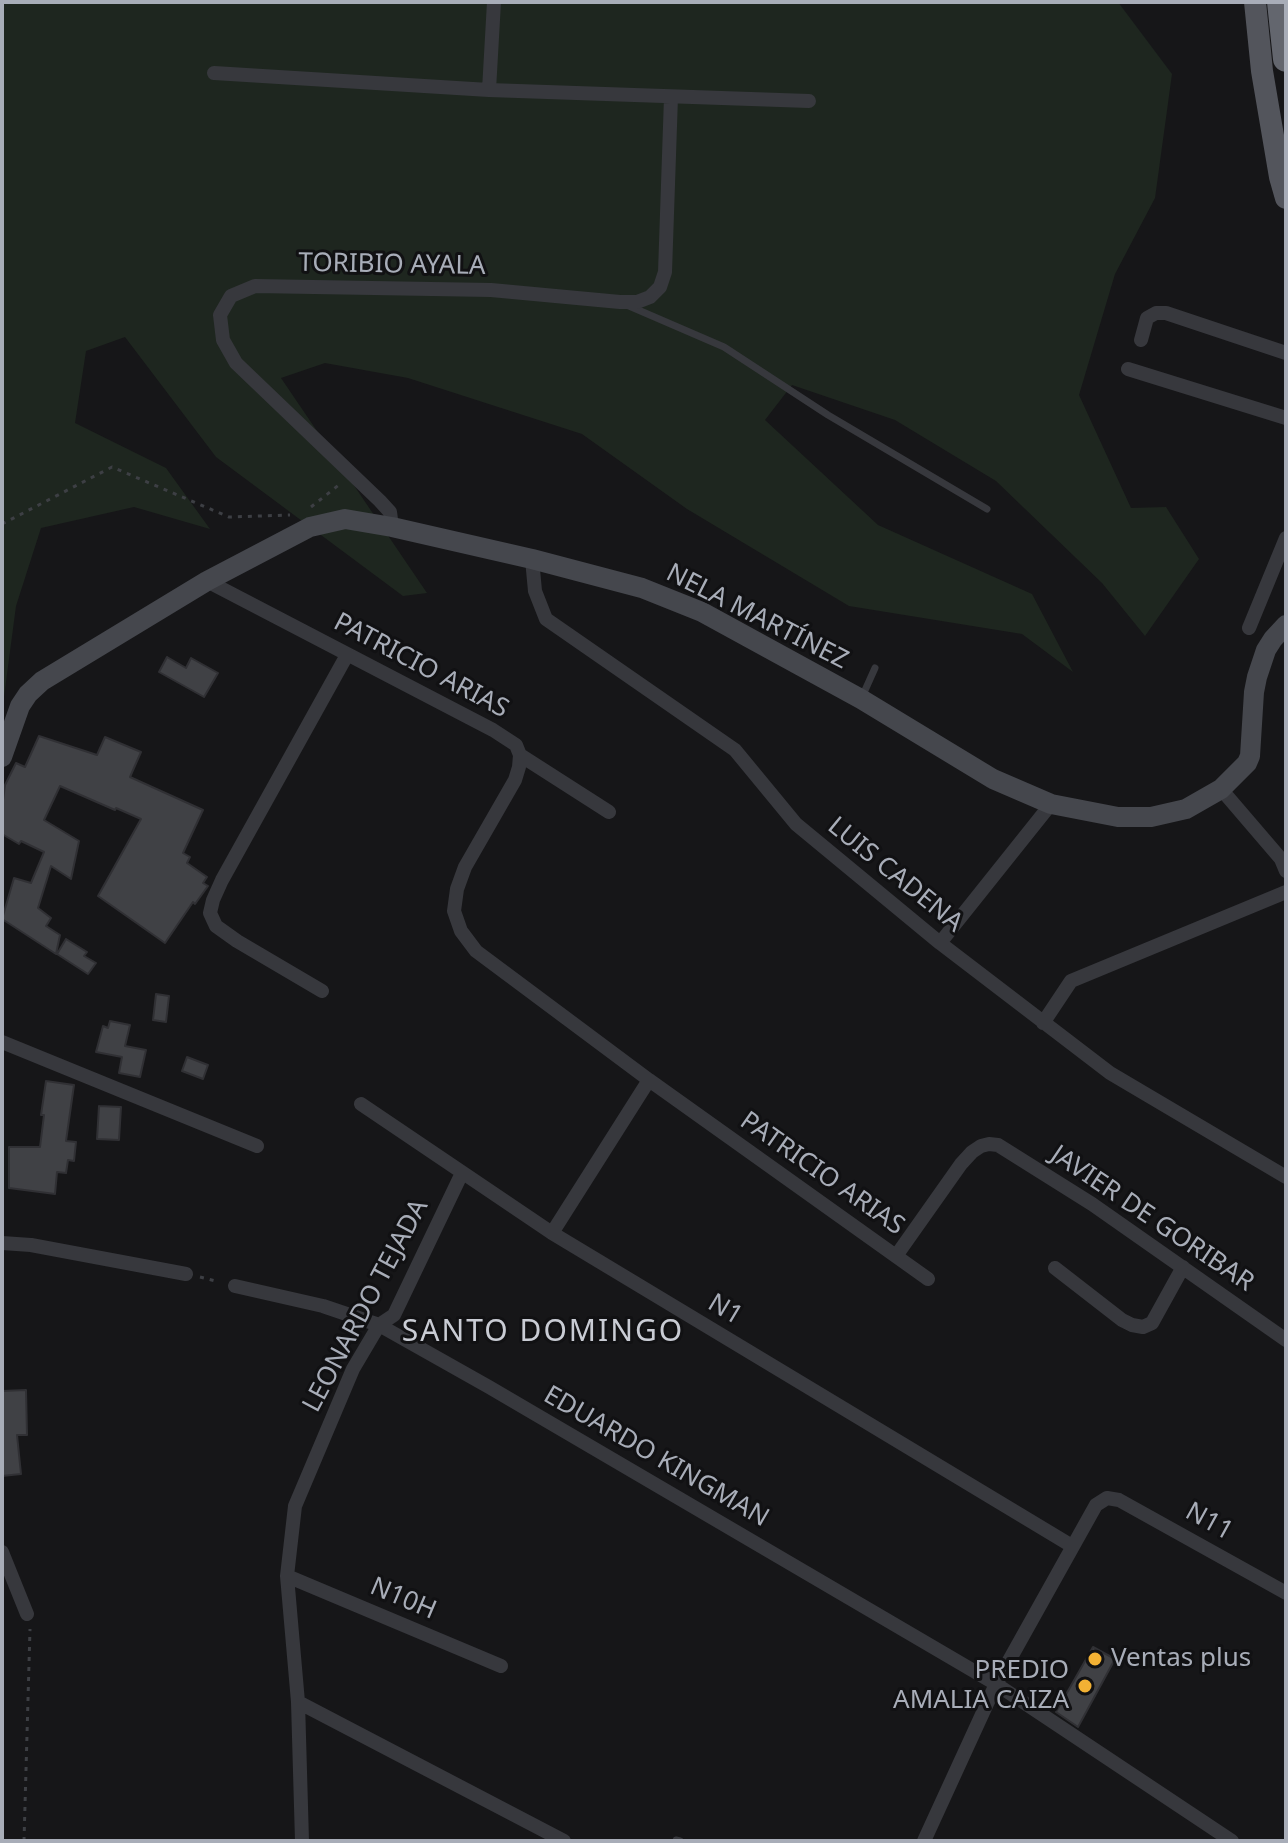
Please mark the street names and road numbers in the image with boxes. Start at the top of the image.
street label: TORIBIO AYALA [298,248,486,282]
street label: NELA MARTÍNEZ [661,558,853,676]
street label: PATRICIO ARIAS [328,607,514,725]
street label: LUIS CADENA [821,811,969,939]
street label: PATRICIO ARIAS [734,1106,910,1242]
street label: JAVIER DE GORIBAR [1044,1139,1260,1299]
street label: LEONARDO TEJADA [297,1194,435,1418]
street label: N1 [702,1288,748,1332]
street label: EDUARDO KINGMAN [538,1380,774,1534]
street label: N11 [1180,1496,1238,1548]
street label: N10H [365,1571,441,1627]

